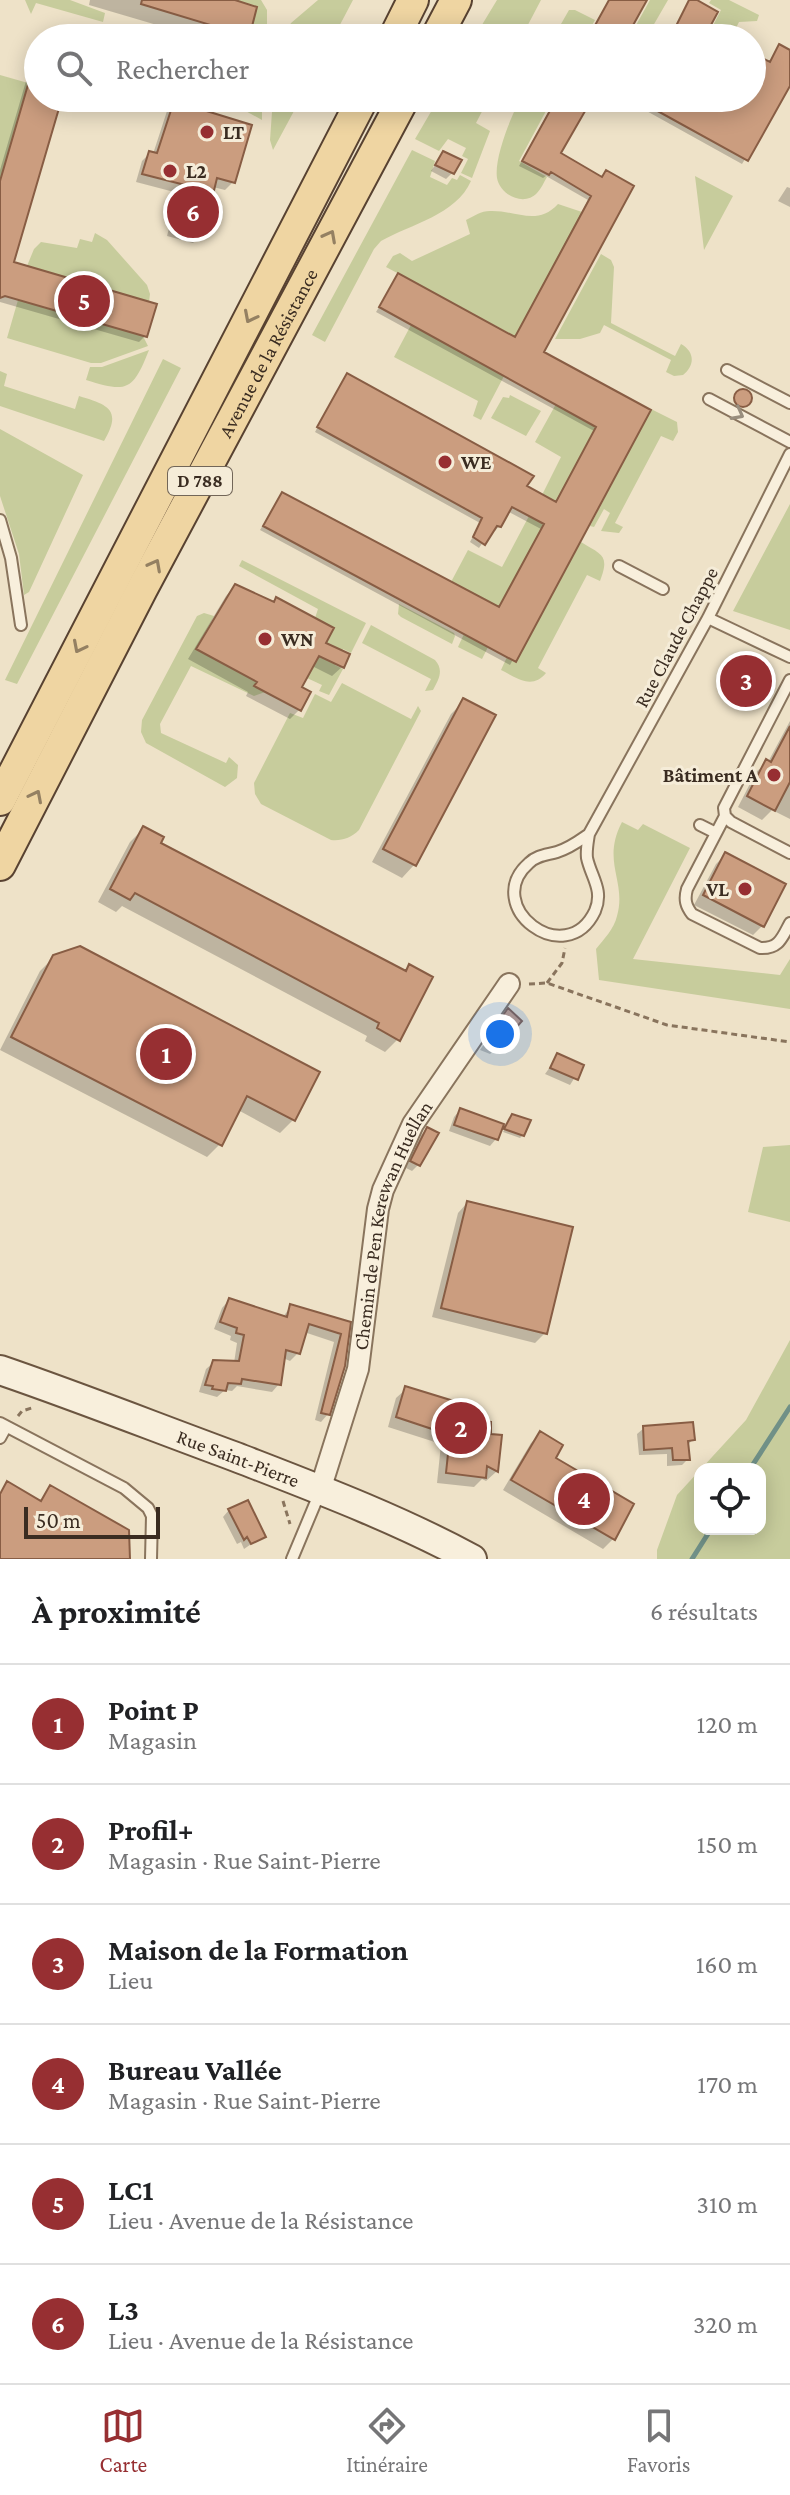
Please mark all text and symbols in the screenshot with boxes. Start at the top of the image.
search box [24,24,766,112]
icon: search [52,46,96,90]
text: Rechercher [116,52,249,85]
place label: LT [223,121,244,143]
marker: LT [198,123,216,141]
place label: L2 [186,160,207,182]
marker: L2 [161,162,179,180]
pin: 6 [167,182,219,242]
one-way arrow [320,231,336,245]
street label: Avenue de la Résistance [214,265,322,441]
pin: 5 [58,271,110,331]
one-way arrow [244,308,259,323]
one-way arrow [729,405,744,420]
place label: WE [460,451,492,473]
marker: WE [436,453,454,471]
road number: D 788 [168,467,232,495]
one-way arrow [145,559,161,573]
street label: Rue Claude Chappe [630,563,723,711]
place label: WN [280,628,314,650]
marker: WN [256,630,274,648]
one-way arrow [73,639,88,653]
pin: 3 [720,651,772,711]
place label: Bâtiment A [663,764,759,786]
marker: Bâtiment A [765,766,783,784]
one-way arrow [26,789,41,804]
place label: VL [705,878,729,900]
marker: VL [736,880,754,898]
your location [480,1014,520,1054]
pin: 1 [140,1024,192,1084]
street label: Chemin de Pen Kerewan Huellan [349,1096,437,1351]
pin: 2 [435,1398,487,1458]
street label: Rue Saint-Pierre [174,1425,303,1492]
map controls [694,1463,766,1535]
button: locate [694,1463,766,1535]
pin: 4 [558,1469,610,1529]
scale bar [24,1503,160,1539]
text: 50 m [36,1508,81,1533]
text: À proximité [32,1593,201,1630]
text: 6 résultats [650,1597,758,1626]
text: Point P [108,1693,199,1726]
text: 1 [53,1710,63,1739]
text: 120 m [697,1710,758,1739]
text: Magasin [108,1726,197,1755]
text: Profil+ [108,1813,194,1846]
text: 2 [51,1830,65,1859]
text: 150 m [697,1830,758,1859]
text: Magasin · Rue Saint-Pierre [108,1846,381,1875]
text: Maison de la Formation [108,1933,408,1966]
text: 3 [52,1950,64,1979]
text: 160 m [696,1950,758,1979]
text: Lieu [108,1966,153,1995]
text: Bureau Vallée [108,2053,282,2086]
text: 4 [51,2070,65,2099]
text: 170 m [697,2070,758,2099]
text: Magasin · Rue Saint-Pierre [108,2086,381,2115]
text: LC1 [108,2173,153,2206]
text: 5 [52,2190,64,2219]
text: 310 m [697,2190,758,2219]
text: Lieu · Avenue de la Résistance [108,2206,413,2235]
text: L3 [108,2293,139,2326]
text: 6 [51,2310,65,2339]
text: 320 m [693,2310,758,2339]
text: Lieu · Avenue de la Résistance [108,2326,413,2355]
tab: Carte [100,2404,147,2477]
tab: Itinéraire [346,2404,428,2477]
tab: Favoris [627,2404,690,2477]

